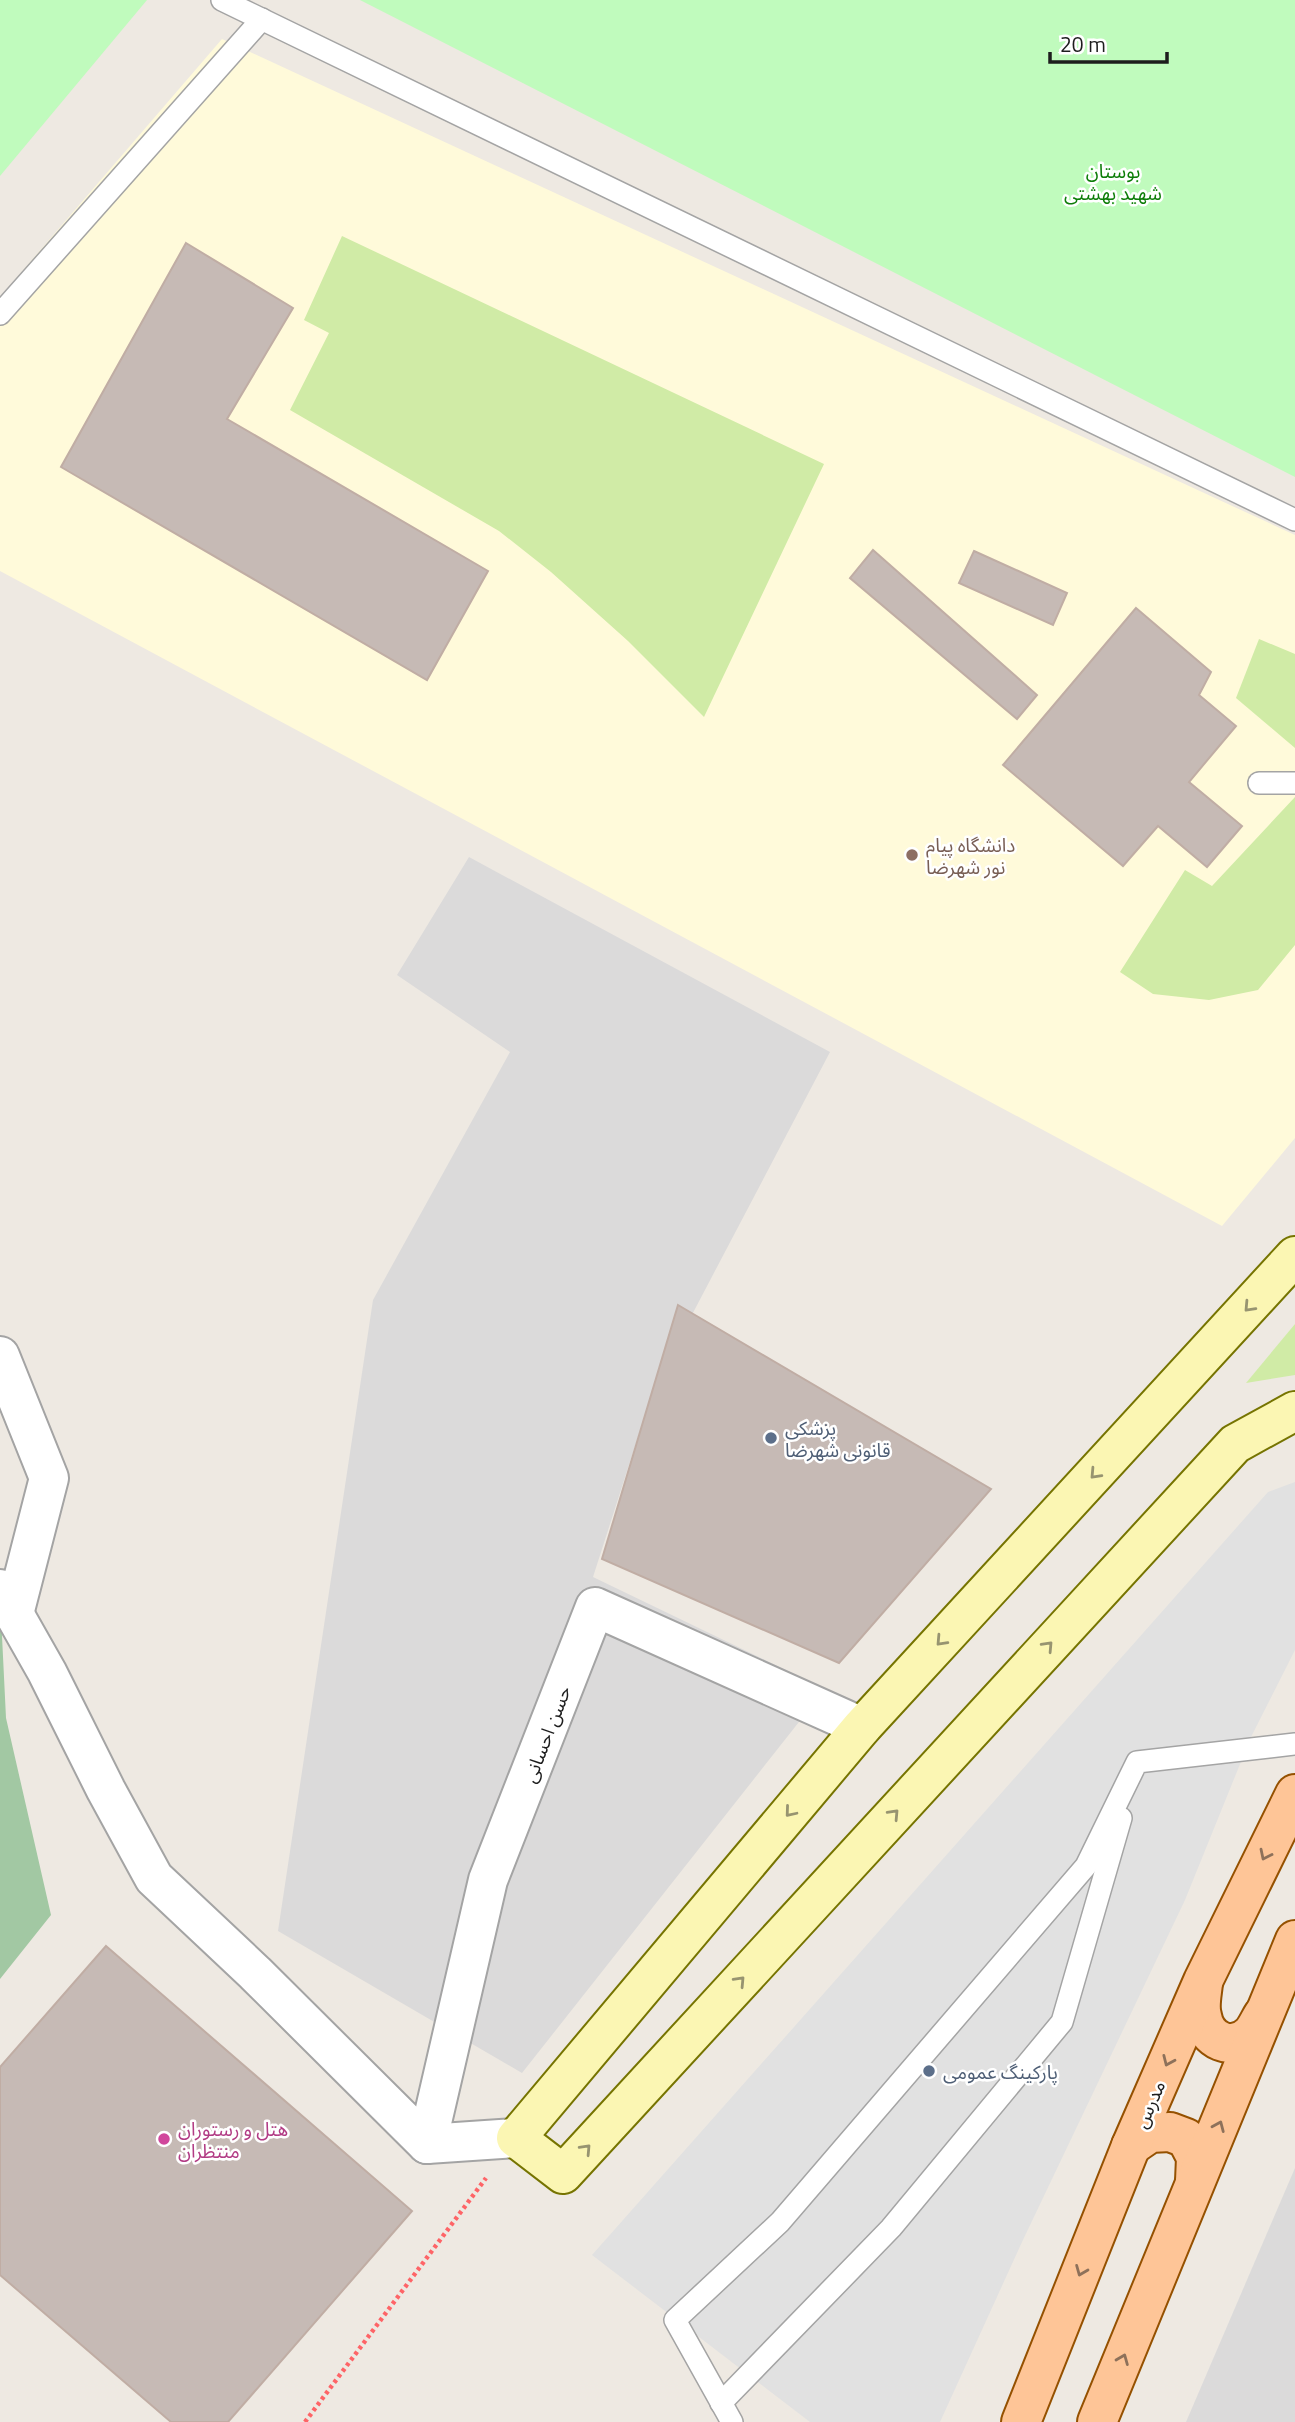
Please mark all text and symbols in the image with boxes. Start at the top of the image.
scale bar [1050,21,1167,65]
text: 20 m [1060,28,1106,60]
park label: بوستان شهید بهشتی [1064,156,1162,207]
place label: دانشگاه پیام نور شهرضا [926,830,1015,881]
marker: دانشگاه پیام نور شهرضا [904,847,920,863]
one-way arrow [1244,1299,1257,1312]
place label: پزشکی قانونی شهرضا [785,1413,891,1464]
marker: پزشکی قانونی شهرضا [763,1430,779,1446]
one-way arrow [1090,1466,1103,1479]
one-way arrow [936,1633,949,1646]
one-way arrow [1040,1641,1052,1654]
street label: حسن احسانی [514,1681,578,1787]
one-way arrow [786,1804,798,1817]
one-way arrow [886,1809,898,1822]
one-way arrow [1259,1848,1273,1860]
one-way arrow [732,1976,744,1989]
one-way arrow [1162,2054,1176,2066]
place label: پارکینگ عمومی [943,2057,1058,2086]
marker: پارکینگ عمومی [921,2063,937,2079]
street label: مدرس [1126,2076,1172,2132]
place label: هتل و رستوران منتظران [178,2114,288,2165]
one-way arrow [1210,2120,1224,2132]
marker: هتل و رستوران منتظران [156,2131,172,2147]
one-way arrow [578,2144,590,2157]
one-way arrow [1075,2264,1089,2277]
one-way arrow [1115,2353,1129,2366]

